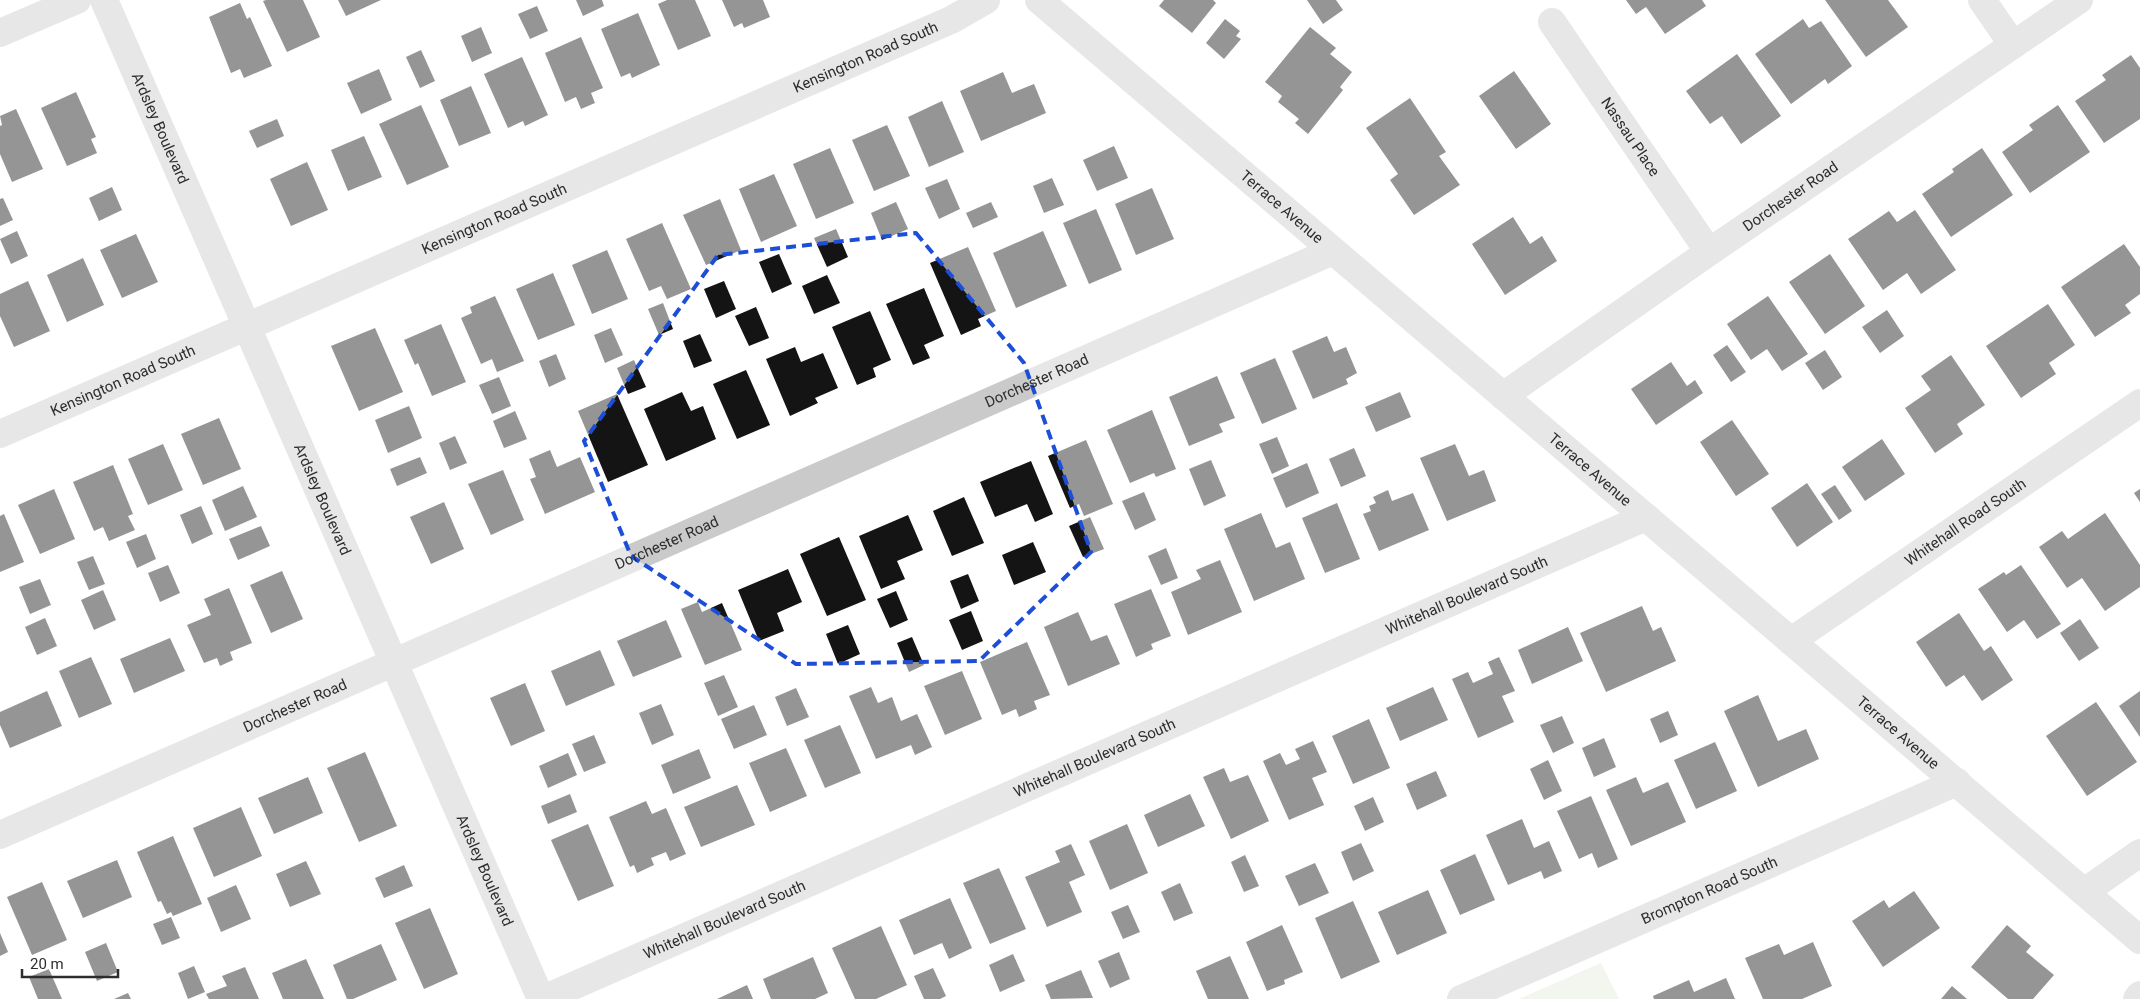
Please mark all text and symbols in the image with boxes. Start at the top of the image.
street label: Kensington Road South [790,18,941,97]
street label: Ardsley Boulevard [128,70,192,187]
street label: Nassau Place [1597,94,1664,180]
street label: Dorchester Road [1739,158,1842,235]
street label: Terrace Avenue [1237,167,1327,247]
street label: Kensington Road South [419,179,569,258]
street label: Kensington Road South [48,341,198,420]
street label: Dorchester Road [982,350,1091,411]
street label: Terrace Avenue [1545,429,1635,510]
street label: Ardsley Boulevard [290,441,355,558]
street label: Whitehall Road South [1901,474,2029,570]
street label: Dorchester Road [612,512,721,573]
street label: Whitehall Boulevard South [1383,552,1550,639]
street label: Dorchester Road [240,675,350,736]
street label: Terrace Avenue [1853,692,1943,773]
street label: Whitehall Boulevard South [1011,715,1178,801]
street label: Ardsley Boulevard [452,812,517,929]
street label: Brompton Road South [1638,853,1780,928]
street label: Whitehall Boulevard South [641,876,808,963]
scale bar [22,946,119,978]
text: 20 m [30,955,64,973]

